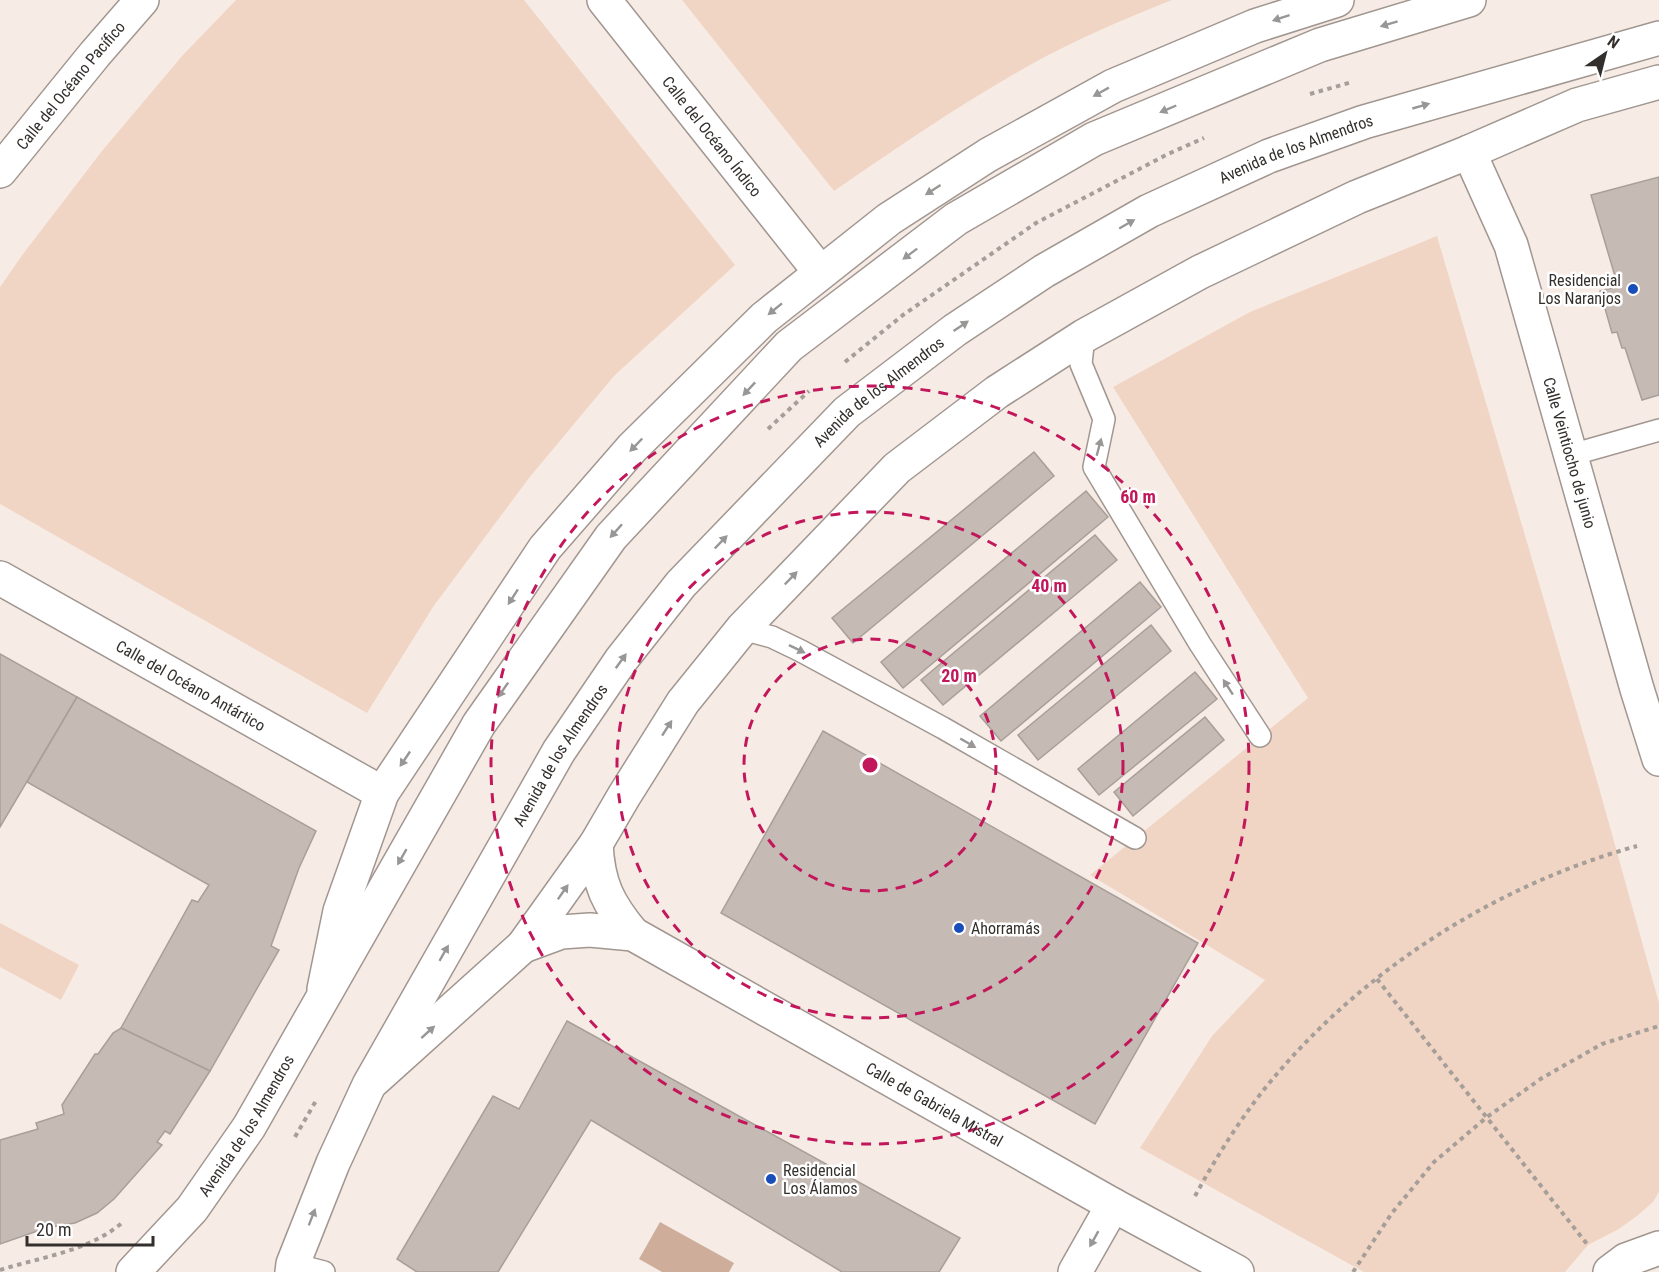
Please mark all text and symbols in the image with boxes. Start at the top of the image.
one-way arrow [1272,14,1290,23]
street label: Calle del Océano Pacífico [12,17,129,153]
one-way arrow [1379,20,1397,29]
north arrow [1575,24,1635,84]
text: N [1604,32,1623,53]
street label: Calle del Océano Índico [659,72,766,200]
one-way arrow [1092,87,1109,97]
one-way arrow [1412,101,1430,111]
one-way arrow [1158,104,1176,114]
street label: Avenida de los Almendros [1216,110,1375,187]
one-way arrow [925,185,941,196]
one-way arrow [1119,219,1136,229]
one-way arrow [902,247,917,259]
place label: Residencial Los Naranjos [1538,271,1621,308]
marker: Residencial Los Naranjos [1626,282,1640,296]
one-way arrow [767,303,783,316]
one-way arrow [953,321,969,332]
street label: Avenida de los Almendros [809,332,948,451]
street label: Calle Veintiocho de junio [1540,375,1600,530]
one-way arrow [743,381,756,396]
one-way arrow [629,438,643,452]
one-way arrow [1094,438,1104,456]
text: 60 m [1120,486,1156,507]
one-way arrow [609,524,623,539]
one-way arrow [714,535,728,549]
one-way arrow [784,571,798,585]
text: 40 m [1031,575,1067,596]
one-way arrow [508,589,519,605]
street label: Calle del Océano Antártico [113,636,269,735]
one-way arrow [788,644,806,654]
one-way arrow [615,653,627,669]
text: 20 m [941,665,977,686]
one-way arrow [1223,679,1234,695]
street label: Avenida de los Almendros [509,680,611,829]
one-way arrow [497,682,509,698]
one-way arrow [661,720,673,736]
one-way arrow [960,737,976,748]
one-way arrow [400,751,411,767]
centre of rings [860,755,880,775]
one-way arrow [397,849,408,865]
one-way arrow [557,885,569,901]
place label: Ahorramás [971,919,1040,938]
marker: Ahorramás [952,921,966,935]
one-way arrow [439,944,449,961]
one-way arrow [420,1026,435,1039]
street label: Avenida de los Almendros [194,1051,298,1200]
street label: Calle de Gabriela Mistral [863,1058,1006,1150]
place label: Residencial Los Álamos [783,1161,858,1198]
marker: Residencial Los Álamos [764,1172,778,1186]
one-way arrow [307,1208,317,1226]
scale bar [27,1209,153,1247]
text: 20 m [36,1219,71,1240]
one-way arrow [1089,1230,1099,1247]

